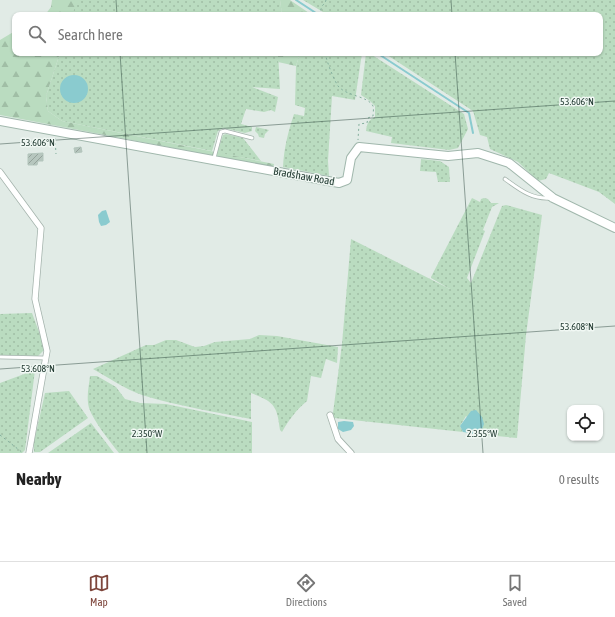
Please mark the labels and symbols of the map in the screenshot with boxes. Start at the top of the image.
text: 53.606°N [560,96,594,107]
text: 53.606°N [21,137,55,148]
street label: Bradshaw Road [272,165,336,187]
text: 53.608°N [560,321,594,332]
text: 53.608°N [21,363,55,374]
text: 2.350°W [132,428,163,439]
text: 2.355°W [467,428,498,439]

